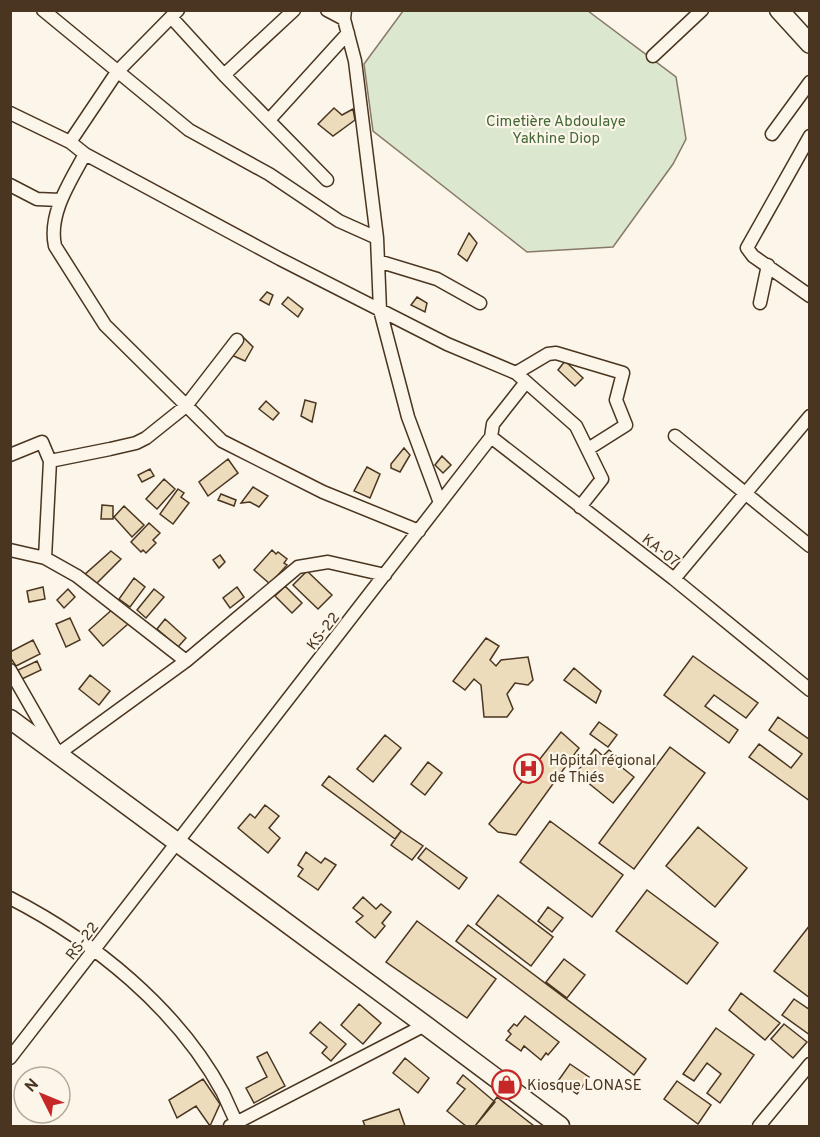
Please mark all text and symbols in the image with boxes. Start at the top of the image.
park label: Cimetière Abdoulaye Yakhine Diop [486,113,626,149]
street label: KA-07 [637,531,683,572]
street label: KS-22 [304,609,345,655]
place label: Hôpital régional de Thiés [549,752,656,788]
hospital icon: Hôpital régional de Thiés [512,753,544,785]
street label: RS-22 [62,919,104,965]
north arrow [12,1065,72,1125]
shop icon: Kiosque LONASE [490,1069,522,1101]
text: N [21,1075,44,1097]
place label: Kiosque LONASE [527,1077,642,1096]

